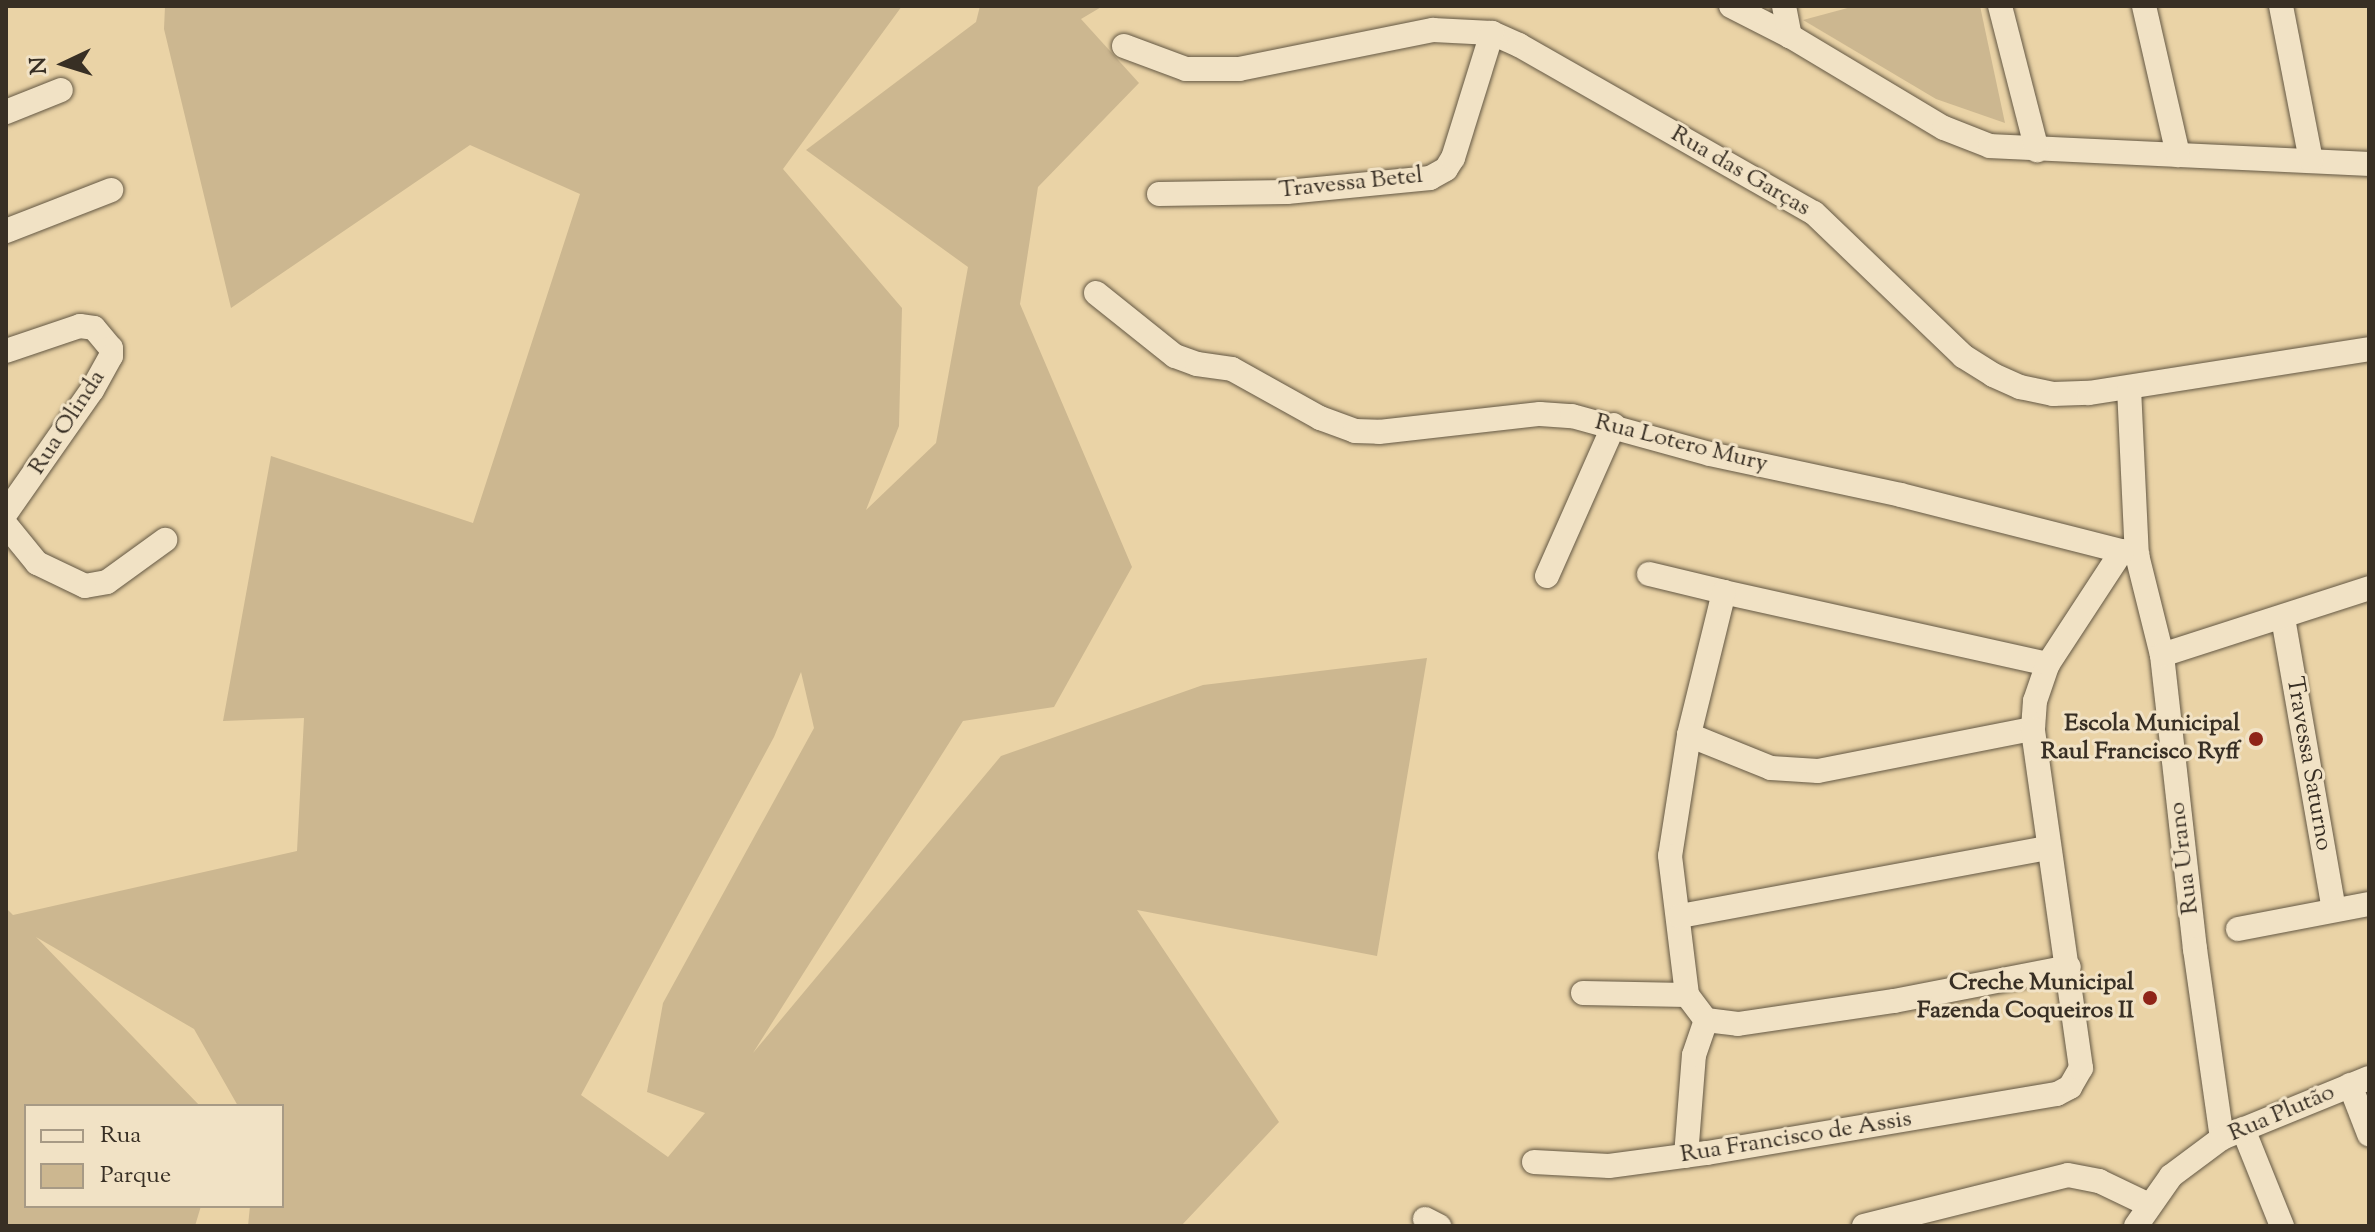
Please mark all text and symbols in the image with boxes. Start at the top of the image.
north arrow [24,24,104,104]
text: N [23,56,57,76]
street label: Rua das Garças [1665,120,1815,224]
street label: Travessa Betel [1278,162,1424,206]
street label: Rua Olinda [23,365,113,481]
street label: Rua Lotero Mury [1592,409,1770,479]
street label: Travessa Saturno [2279,675,2337,853]
place label: Escola Municipal Raul Francisco Ryff [2041,711,2240,767]
marker: Escola Municipal Raul Francisco Ryff [2247,730,2265,748]
street label: Rua Urano [2164,800,2206,916]
place label: Creche Municipal Fazenda Coqueiros II [1917,970,2134,1026]
marker: Creche Municipal Fazenda Coqueiros II [2141,989,2159,1007]
street label: Rua Plutão [2225,1079,2339,1149]
legend [24,1104,284,1208]
street label: Rua Francisco de Assis [1678,1105,1914,1171]
text: Rua [100,1119,141,1153]
text: Parque [100,1159,171,1193]

